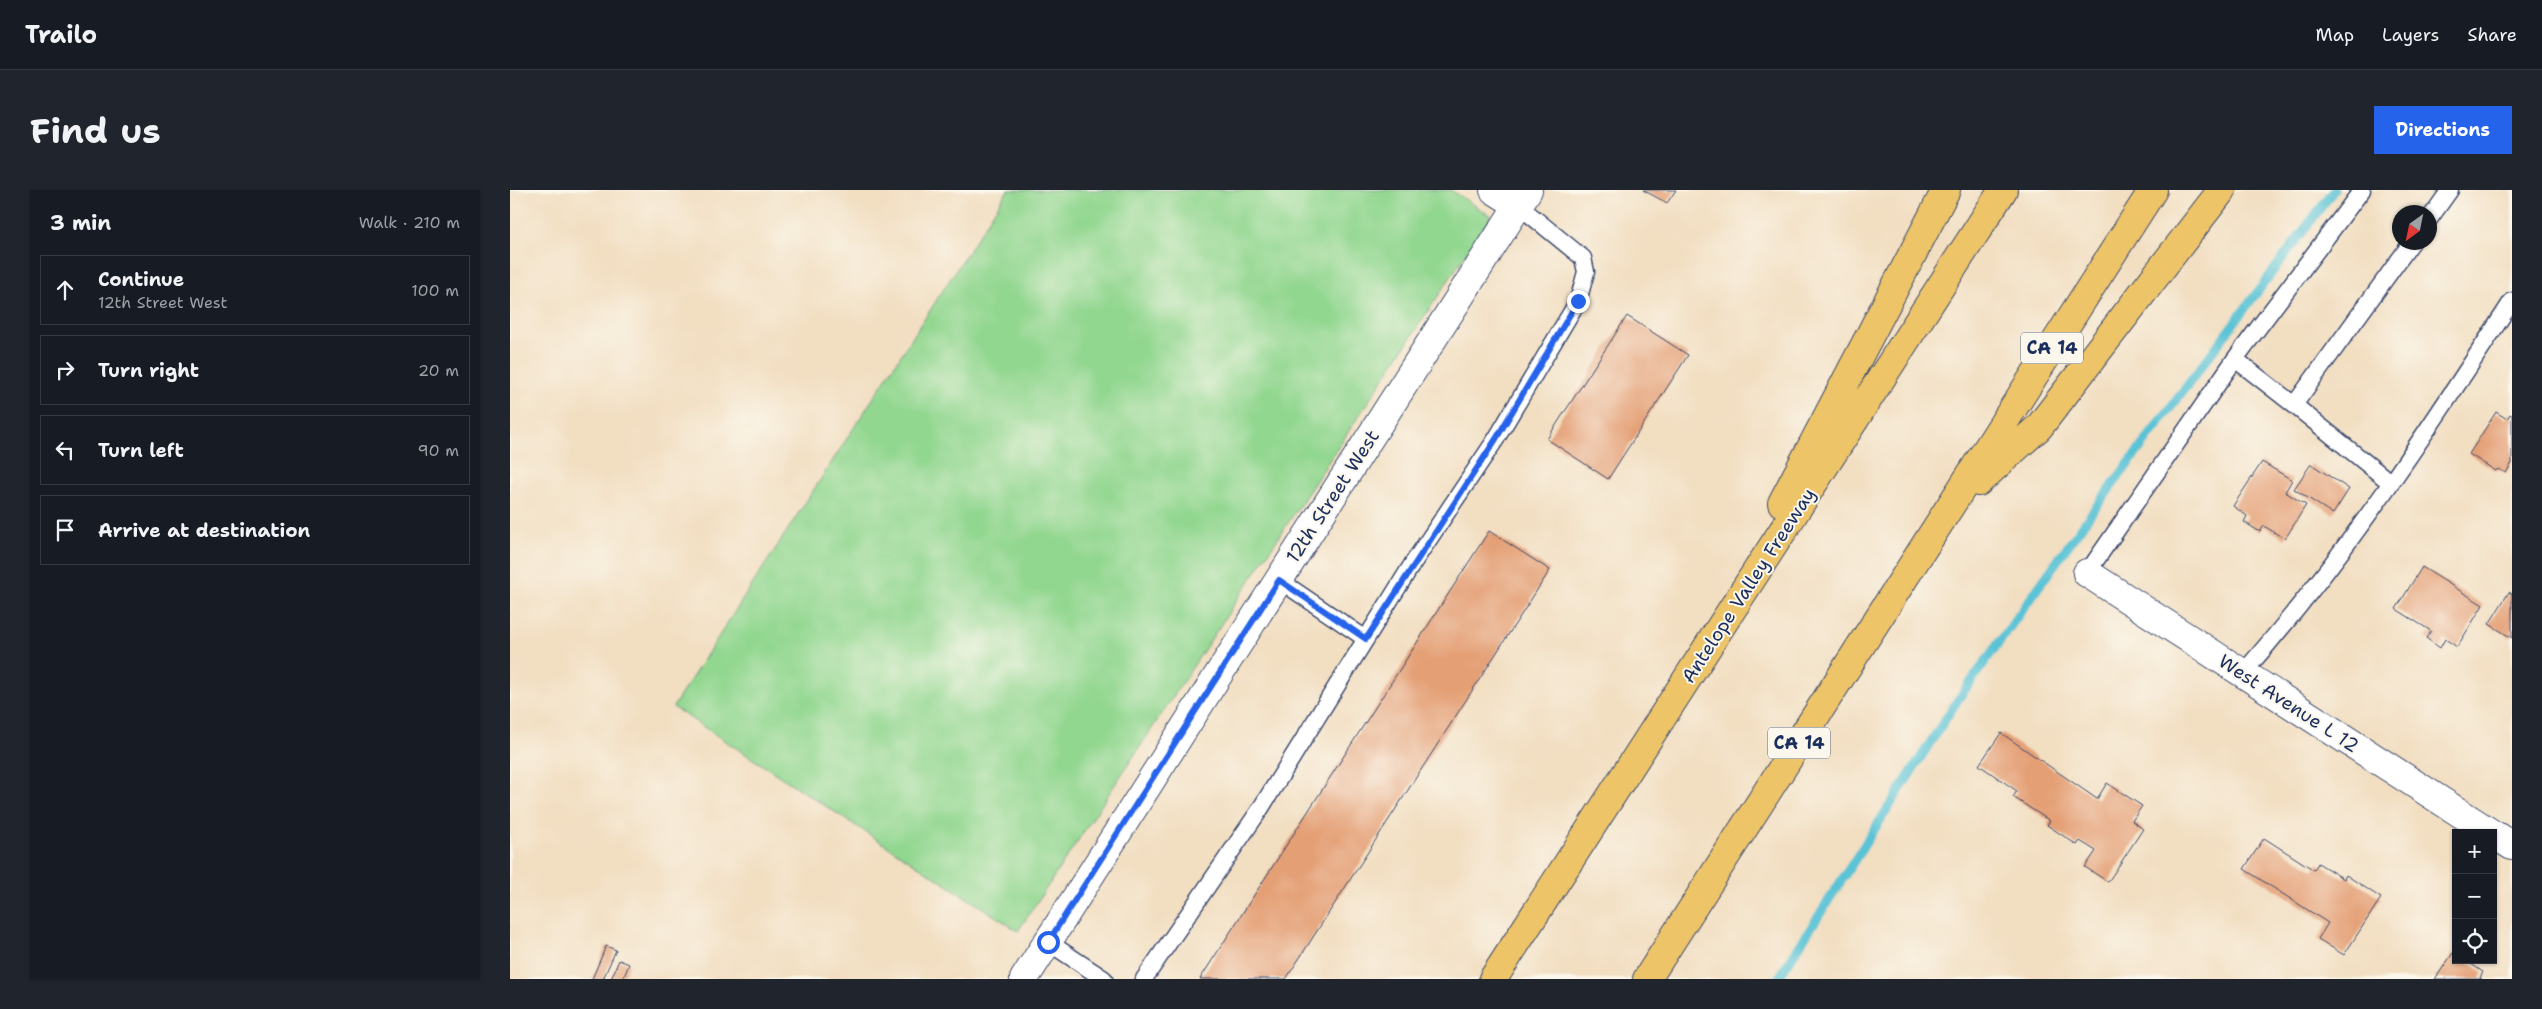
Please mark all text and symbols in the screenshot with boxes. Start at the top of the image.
text: Trailo [25,19,97,51]
text: Map [2316,23,2354,47]
text: Layers [2382,23,2439,47]
text: Share [2467,23,2517,47]
button: Directions [2374,106,2512,154]
text: Find us [30,107,161,154]
north arrow [2392,205,2437,250]
text: 3 min [50,209,111,237]
text: Walk · 210 m [359,212,460,233]
text: Continue [98,267,184,292]
icon: ahead [51,276,79,304]
text: 100 m [411,280,459,301]
route end [1567,290,1590,313]
text: 12th Street West [98,292,228,313]
road number: CA 14 [2021,332,2083,364]
icon: right [51,356,79,384]
text: Turn right [98,358,199,383]
text: 20 m [418,360,459,381]
street label: 12th Street West [1280,425,1385,568]
icon: left [51,436,79,464]
text: Turn left [98,438,184,463]
text: 90 m [418,440,459,461]
street label: Antelope Valley Freeway [1676,483,1821,688]
icon: arrive [51,516,79,544]
text: Arrive at destination [98,518,310,543]
street label: West Avenue L 12 [2214,649,2364,758]
road number: CA 14 [1768,728,1830,758]
map controls [2452,829,2497,964]
button: + [2452,829,2497,874]
button: − [2452,874,2497,919]
button: locate [2452,919,2497,964]
route start [1037,931,1060,954]

